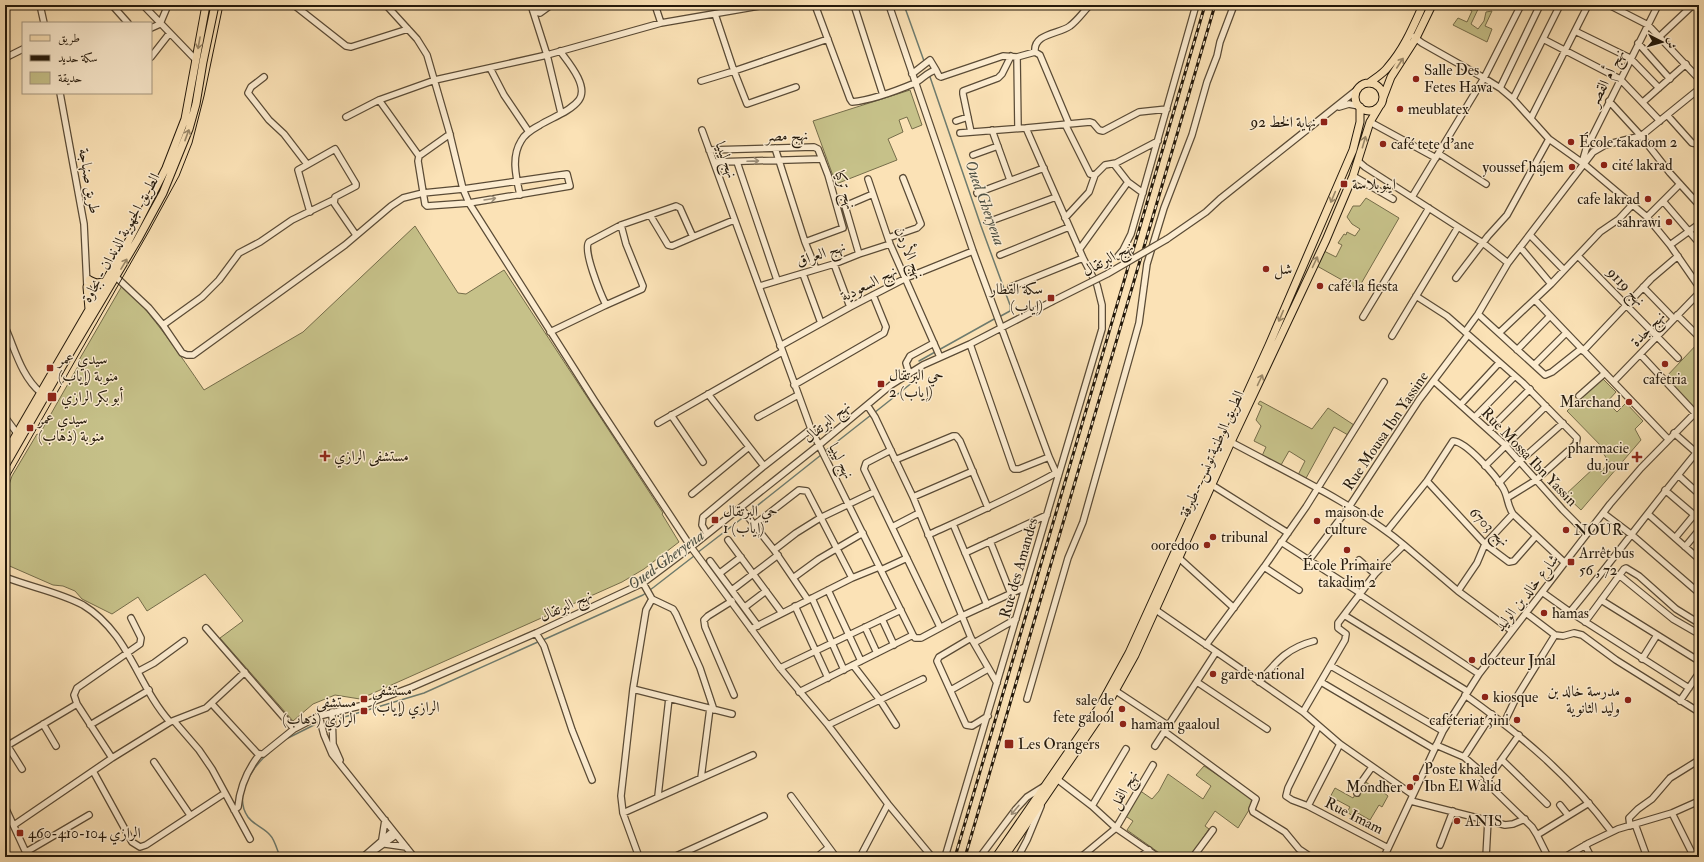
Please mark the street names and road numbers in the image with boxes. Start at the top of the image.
street label: نهج أم القصر [1582,45,1633,113]
street label: نهج مصر [764,126,808,150]
street label: نهج ليبيا [707,139,741,182]
street label: طريق صنهاجة [74,147,104,215]
street label: نهج تركيا [826,168,860,213]
street label: الطريق الجهوية الدندان - بجاوة [78,170,164,306]
street label: نهج الأردن [886,223,930,284]
street label: نهج العراق [794,237,849,275]
street label: نهج البرتقال [1079,237,1139,284]
street label: نهج السعودية [837,262,902,310]
street label: نهج 9119 [1599,263,1649,313]
street label: نهج جدة [1626,307,1672,354]
street label: Rue Mousa Ibn Yassine [1339,368,1433,494]
street label: الطريق الوطنية تونس - طبرقة [1175,387,1249,521]
street label: نهج البرتقال [800,397,857,450]
street label: Rue Mossa Ibn Yassin [1477,404,1581,511]
street label: نهج ليبيا [820,440,858,484]
street label: نهج 6703 [1462,503,1513,554]
street label: Rue des Amandes [996,516,1042,620]
street label: شارع خالد بن الوليد [1491,550,1566,637]
street label: نهج البرتقال [537,586,597,630]
street label: نهج الفل [1105,767,1146,815]
street label: Rue Imam [1321,793,1387,839]

